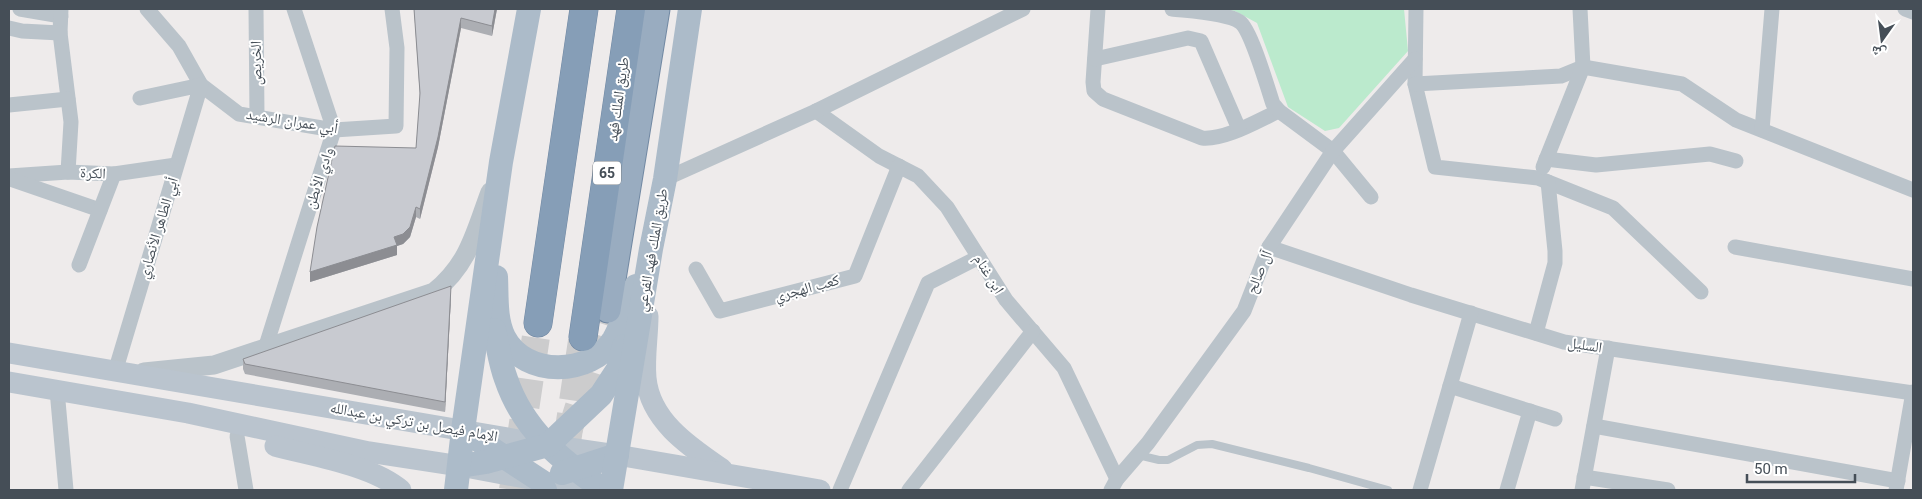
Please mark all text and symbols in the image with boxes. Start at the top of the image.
north arrow [1857,15,1907,65]
street label: الخريص [247,41,266,85]
text: ش [1870,42,1888,62]
street label: طريق الملك فهد [603,56,634,142]
street label: أبي عمران الرشيد [244,105,339,140]
street label: وادي الأبطن [301,145,340,212]
road number: 65 [593,162,621,184]
street label: الكرة [80,163,106,183]
street label: أبي الطاهر الأنصاري [134,175,185,282]
street label: طريق الملك فهد الفرعي [632,187,675,314]
street label: آل صالح [1242,247,1277,297]
street label: ابن غنام [969,251,1008,298]
street label: كعب الهجري [773,271,842,308]
street label: السليل [1566,333,1604,358]
street label: الإمام فيصل بن تركي بن عبدالله [328,398,499,448]
scale bar [1747,452,1854,484]
text: 50 m [1754,460,1788,478]

